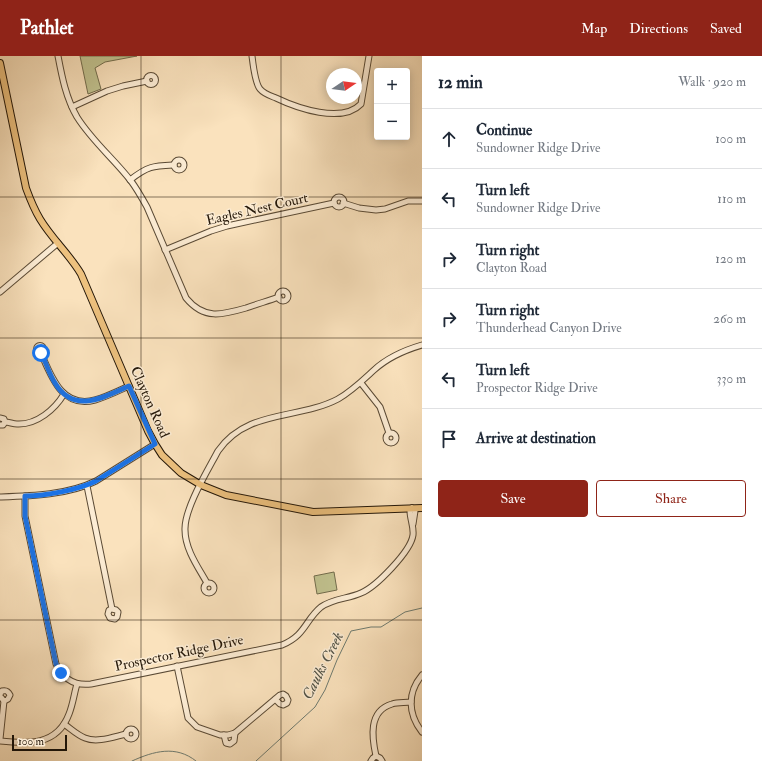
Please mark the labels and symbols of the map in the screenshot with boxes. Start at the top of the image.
north arrow [326,68,362,104]
street label: Eagles Nest Court [204,189,310,229]
route start [32,344,50,362]
street label: Clayton Road [126,364,173,441]
water label: Caulks Creek [298,629,348,703]
street label: Prospector Ridge Drive [113,631,245,676]
route end [52,664,70,682]
scale bar [12,733,67,752]

